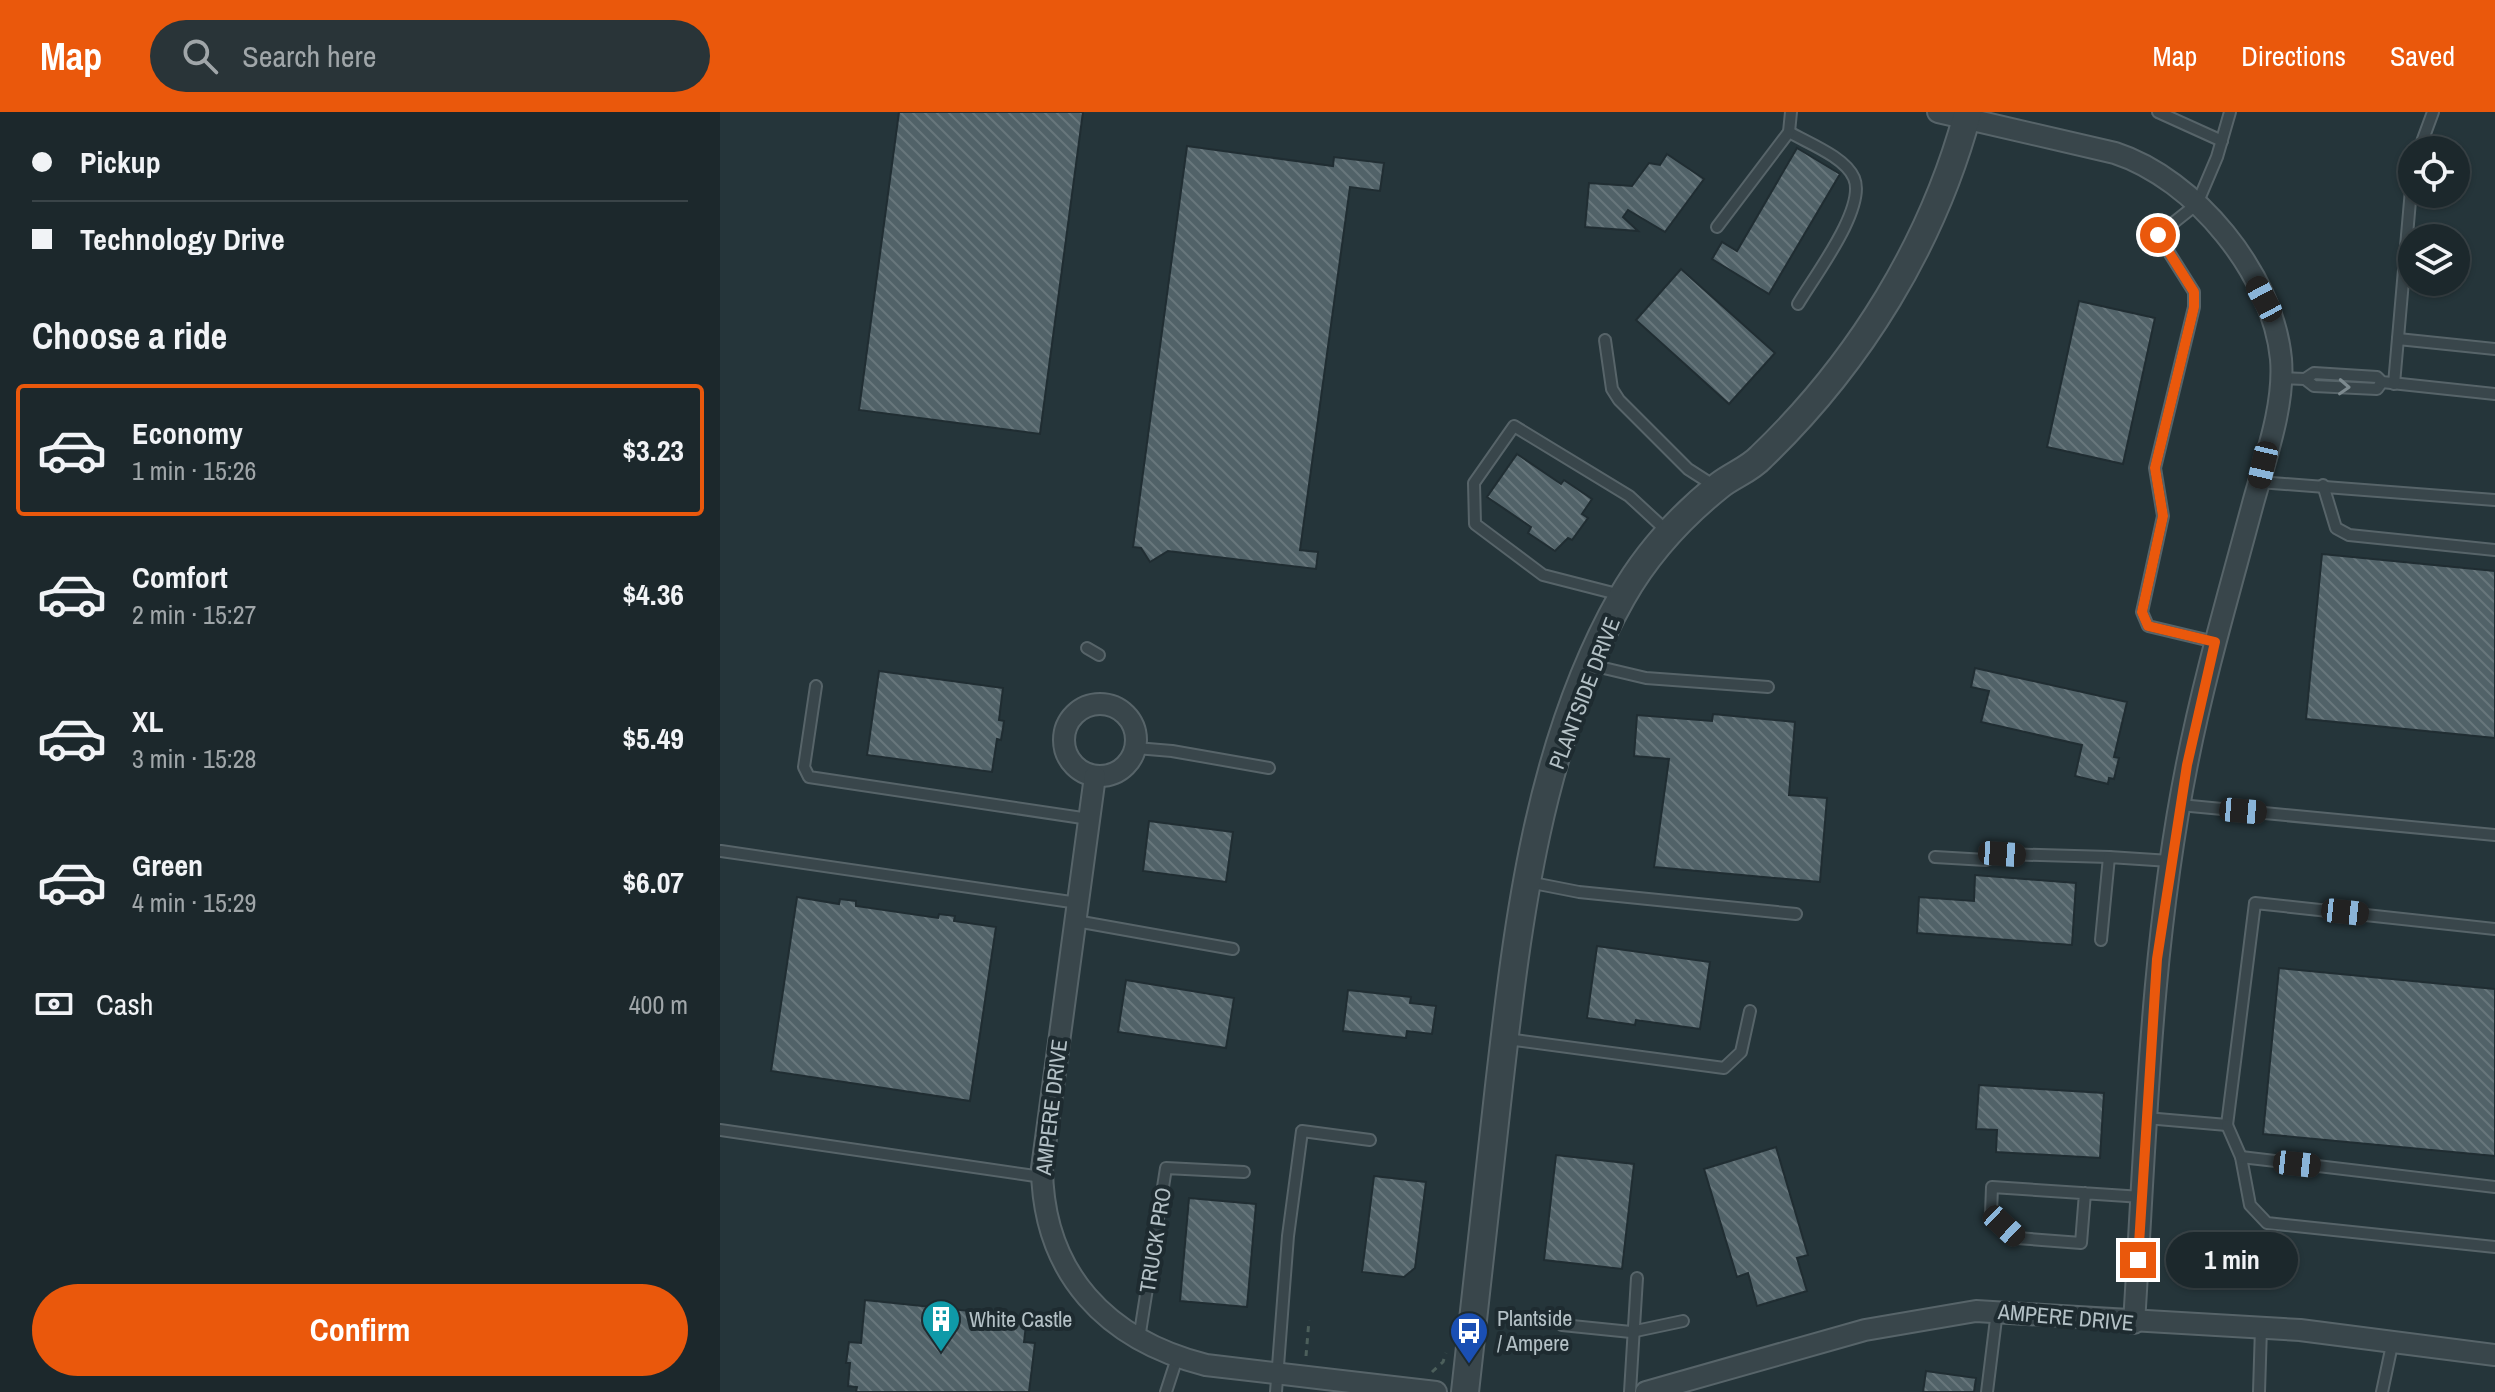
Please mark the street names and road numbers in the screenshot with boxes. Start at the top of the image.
street label: PLANTSIDE DRIVE [1541,613,1627,773]
street label: AMPERE DRIVE [1028,1038,1074,1177]
street label: TRUCK PRO [1132,1185,1178,1295]
street label: AMPERE DRIVE [1996,1296,2135,1338]

